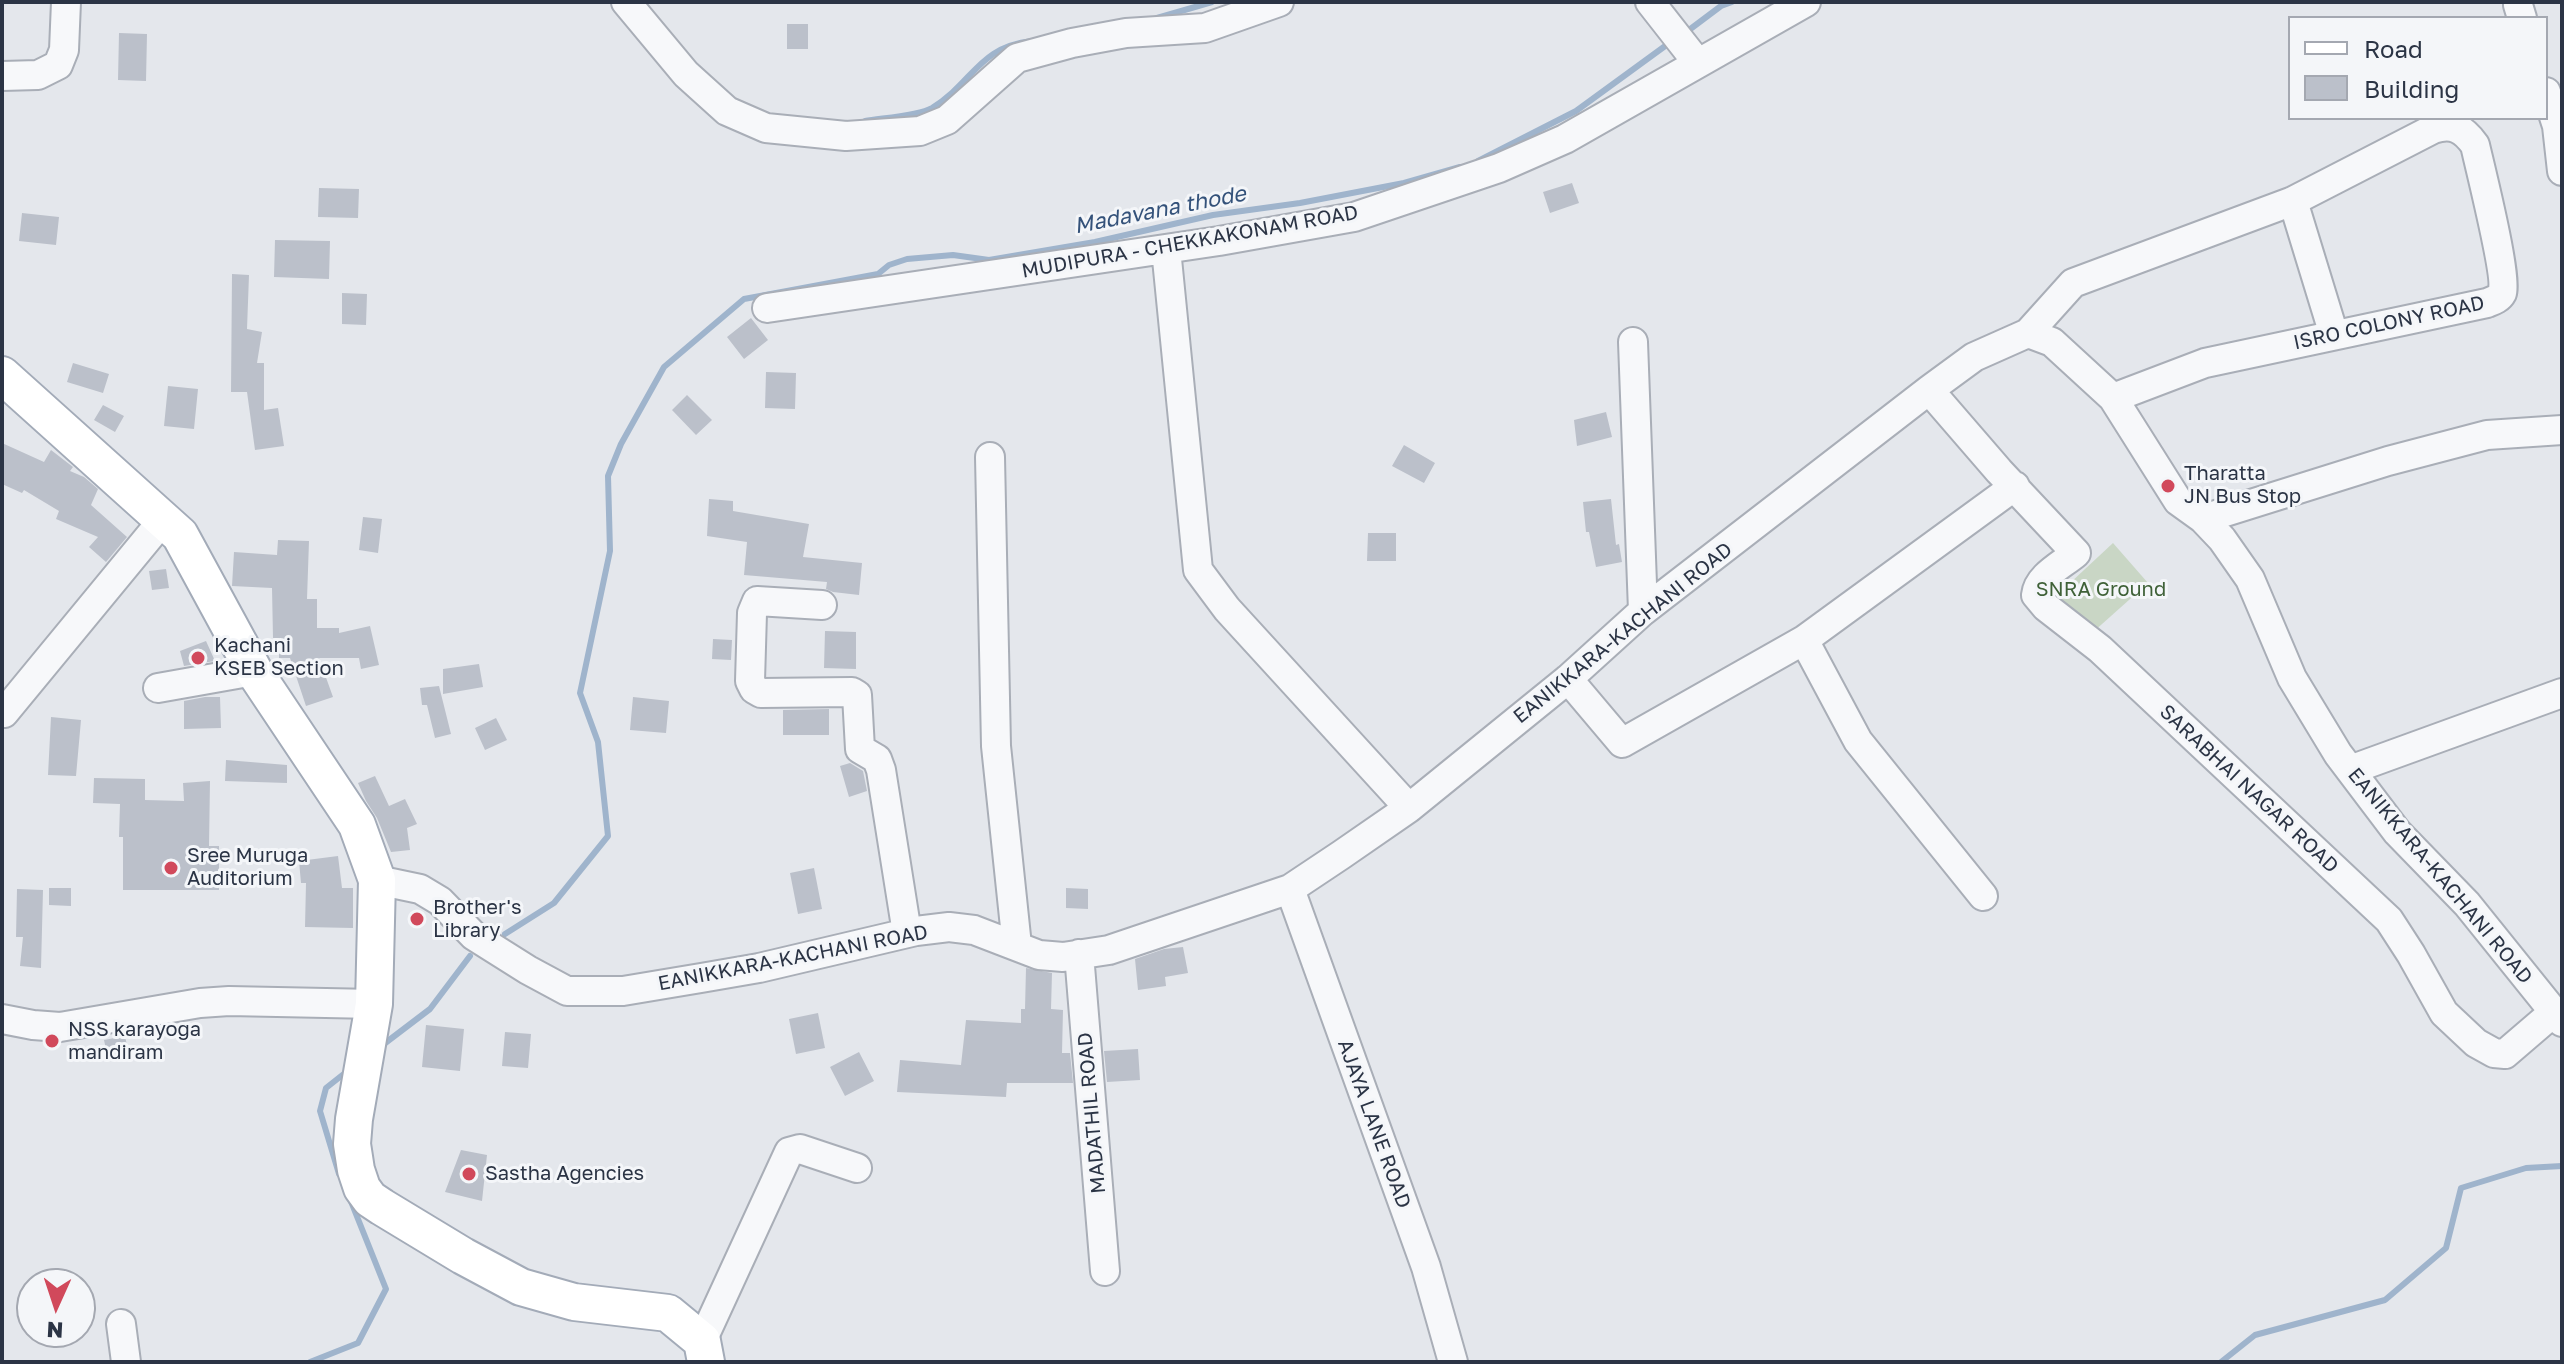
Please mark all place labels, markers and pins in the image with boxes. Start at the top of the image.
place label: Tharatta JN Bus Stop [2184,462,2301,509]
marker: Tharatta JN Bus Stop [2159,477,2177,495]
place label: Kachani KSEB Section [214,634,344,681]
marker: Kachani KSEB Section [189,649,207,667]
place label: Sree Muruga Auditorium [187,844,308,891]
marker: Sree Muruga Auditorium [162,859,180,877]
place label: Brother's Library [433,896,521,943]
marker: Brother's Library [408,910,426,928]
place label: NSS karayoga mandiram [68,1018,201,1065]
marker: NSS karayoga mandiram [43,1032,61,1050]
place label: Sastha Agencies [485,1162,644,1186]
marker: Sastha Agencies [460,1165,478,1183]

